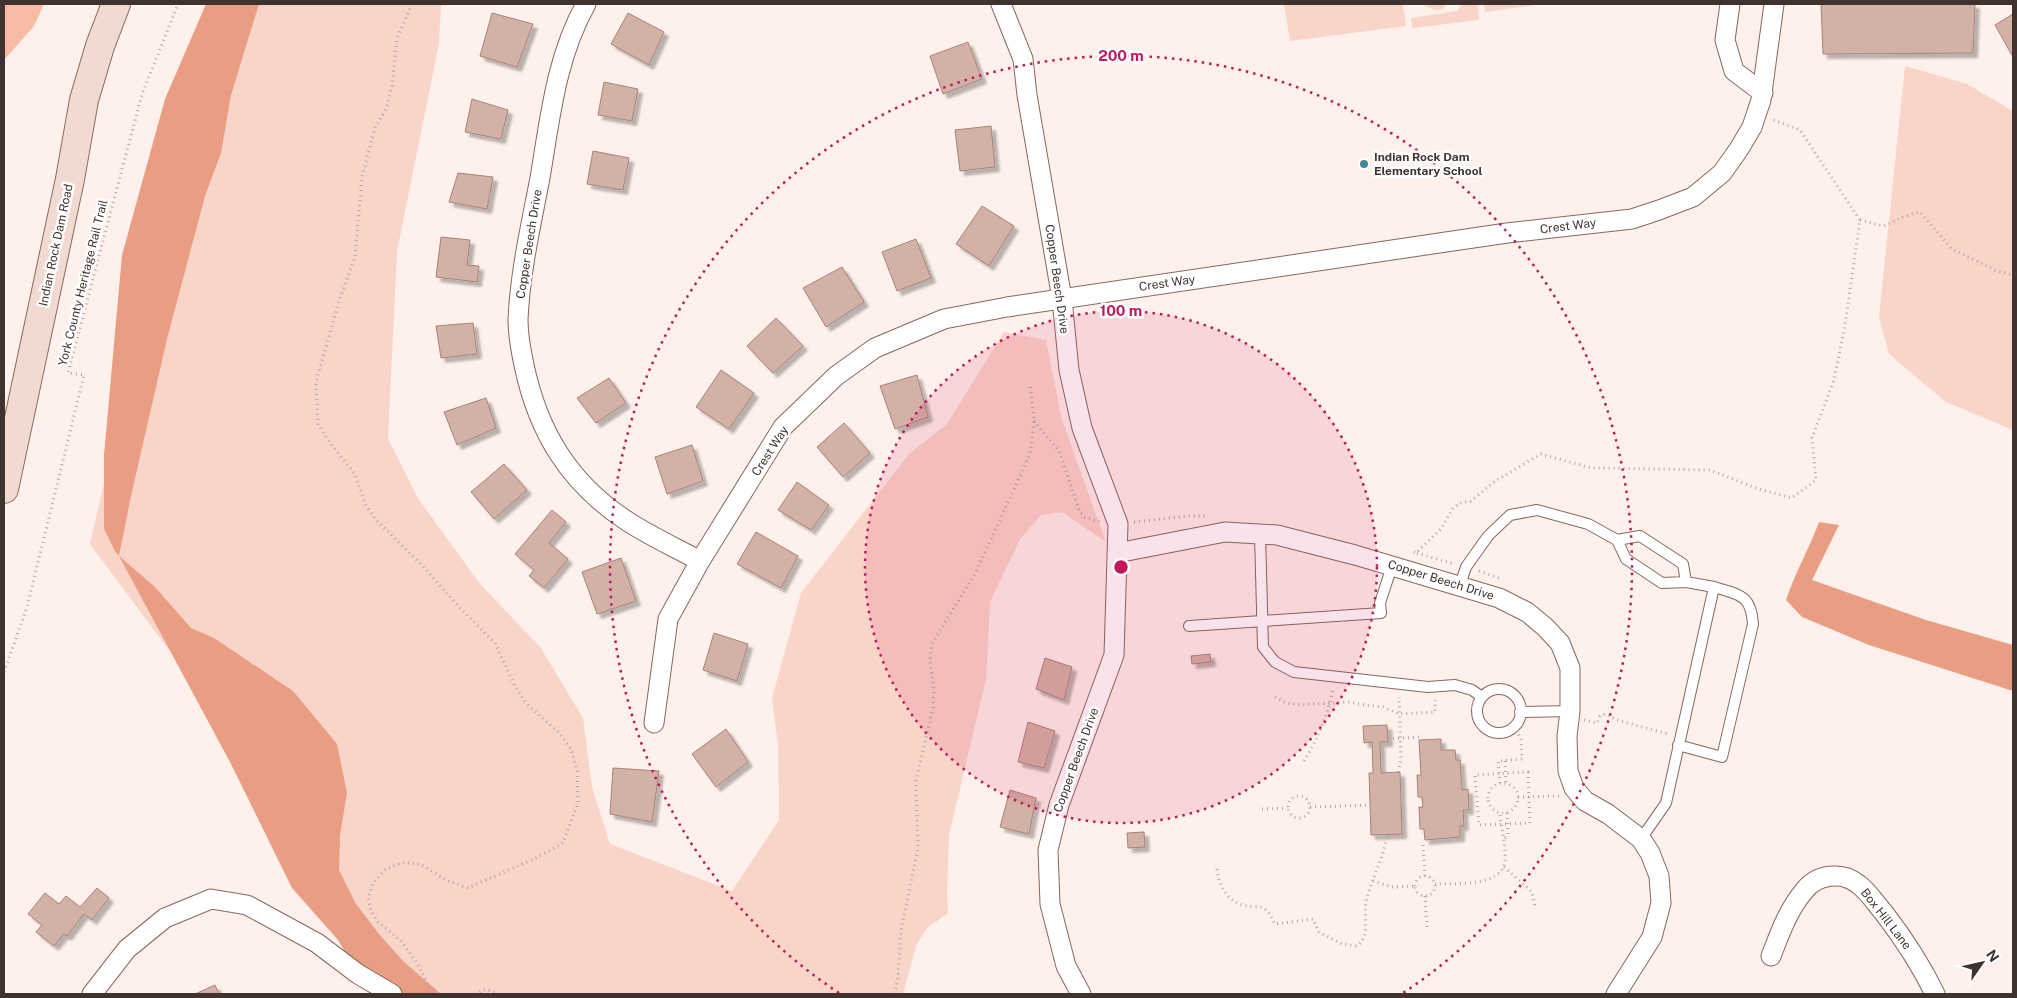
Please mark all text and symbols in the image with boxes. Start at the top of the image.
text: 200 m [1098,47,1144,64]
place label: Indian Rock Dam Elementary School [1374,150,1483,178]
marker: Indian Rock Dam Elementary School [1358,158,1370,170]
street label: Indian Rock Dam Road [36,183,76,307]
street label: Copper Beech Drive [513,188,545,300]
street label: York County Heritage Rail Trail [56,198,111,368]
street label: Crest Way [1539,216,1598,236]
street label: Copper Beech Drive [1042,223,1072,335]
street label: Crest Way [1138,272,1197,294]
text: 100 m [1100,302,1142,319]
street label: Crest Way [749,423,792,479]
street label: Copper Beech Drive [1386,557,1496,603]
centre of rings [1112,558,1130,576]
street label: Copper Beech Drive [1051,706,1102,814]
street label: Box Hill Lane [1858,886,1914,952]
north arrow [1957,938,2007,988]
text: N [1983,947,2002,965]

